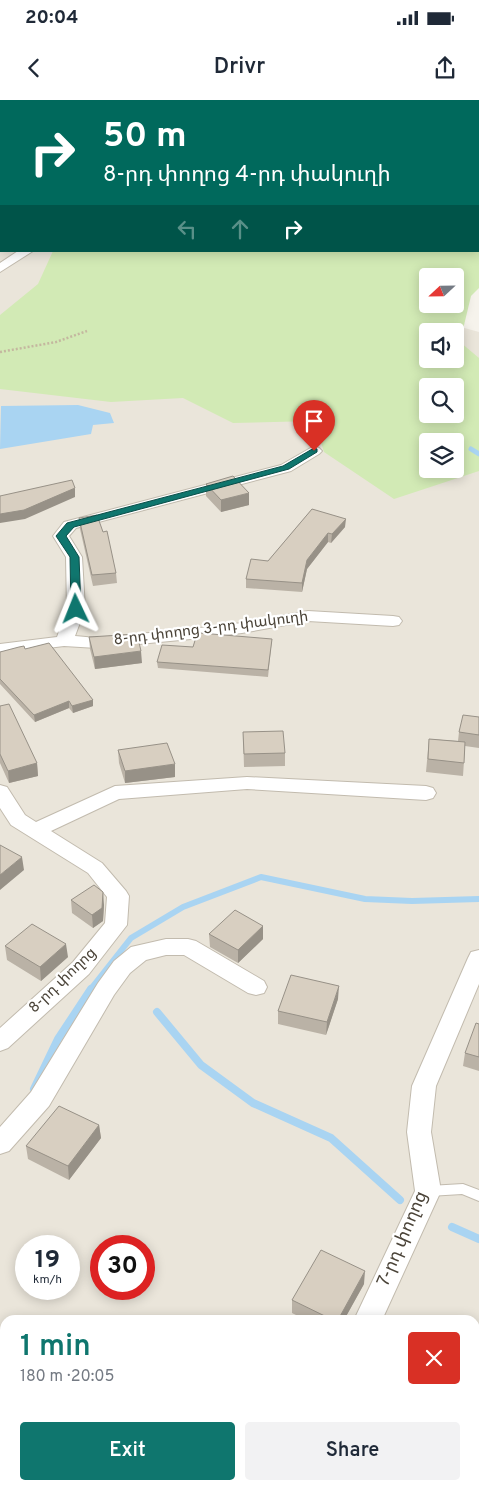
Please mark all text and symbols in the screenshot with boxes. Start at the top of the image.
text: 20:04 [25,6,78,30]
icon: back [20,54,48,82]
text: Drivr [214,54,265,81]
icon: share [431,54,459,82]
text: 50 m [103,115,187,159]
icon: right [20,120,85,185]
text: 8-րդ փողոց 4-րդ փակուղի [103,162,391,189]
icon: left [173,215,201,243]
icon: ahead [226,215,254,243]
icon: right [279,215,307,243]
north arrow [419,268,464,312]
map controls [419,268,464,478]
button: sound [419,323,464,368]
button: search [419,378,464,423]
pin [293,400,335,451]
icon: arrive [300,407,328,435]
button: layers [419,433,464,478]
position arrow [49,582,101,634]
street label: 8-րդ փողոց 3-րդ փակուղի [113,608,309,650]
street label: 8-րդ փողոց [25,944,101,1018]
street label: 7-րդ փողոց [373,1188,433,1290]
speed limit sign: 30 [90,1235,155,1300]
text: 19 [35,1245,60,1277]
text: km/h [33,1272,62,1288]
text: 1 min [20,1329,91,1366]
button: close [408,1332,460,1384]
text: 180 m · 20:05 [20,1367,115,1387]
button: Exit [20,1422,235,1480]
button: Share [245,1422,460,1480]

